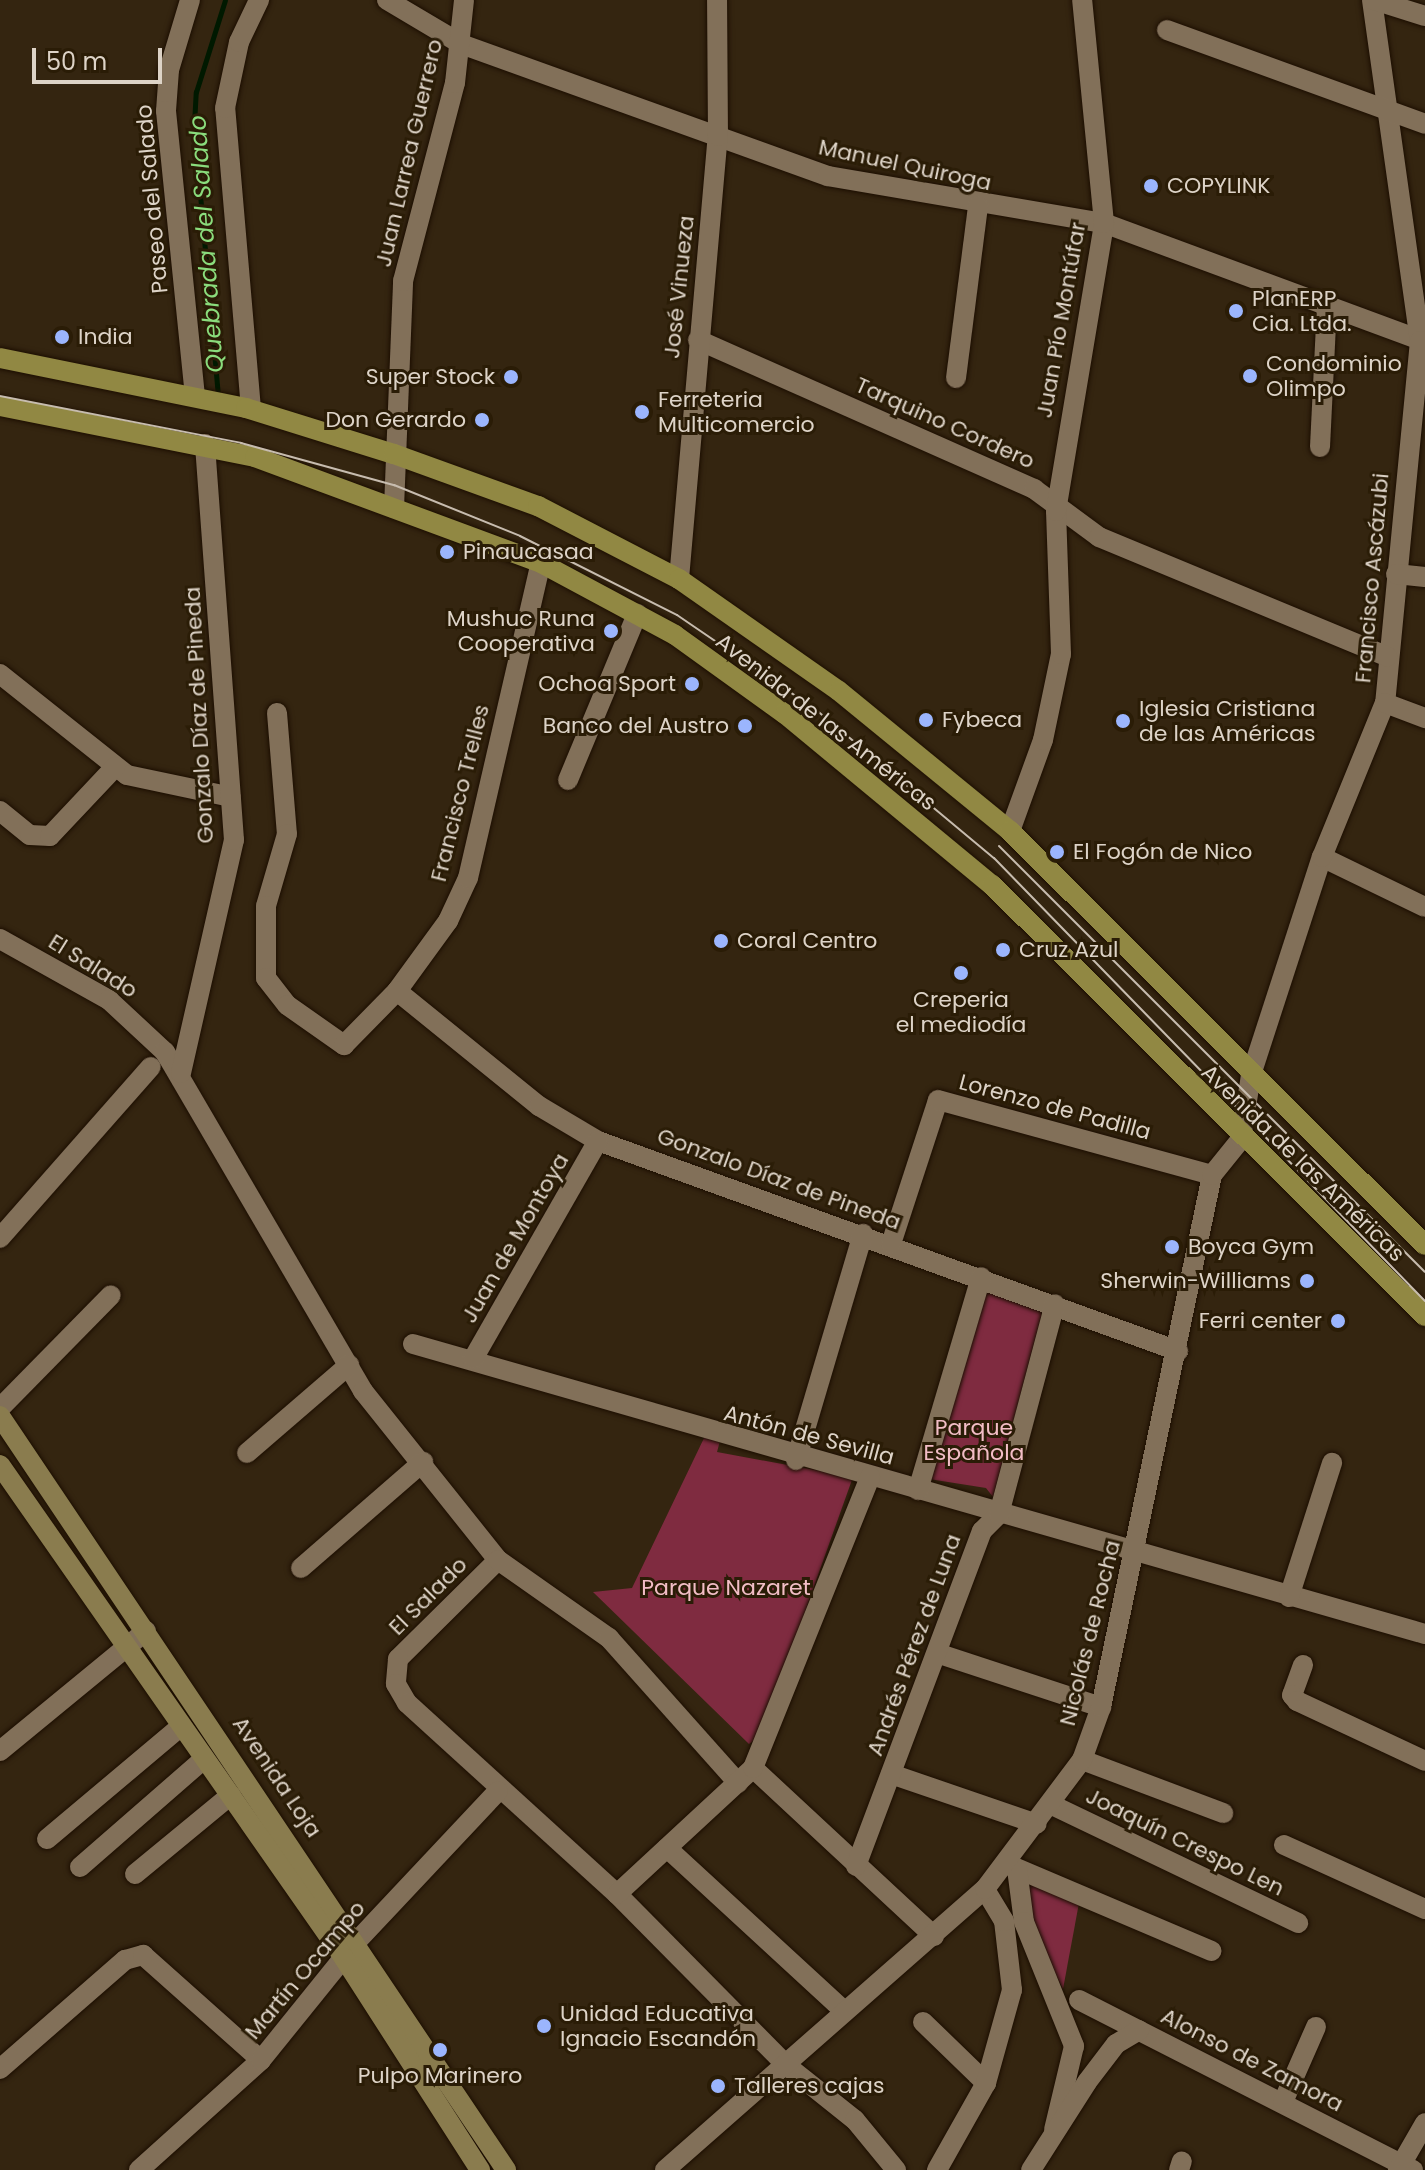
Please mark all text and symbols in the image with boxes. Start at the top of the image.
scale bar [36,32,166,82]
street label: Juan Larrea Guerrero [370,37,448,269]
text: 50 m [46,45,107,78]
street label: Paseo del Salado [131,103,173,295]
water label: Quebrada del Salado [183,114,229,374]
street label: Manuel Quiroga [816,134,994,196]
place label: COPYLINK [1167,173,1270,199]
marker: COPYLINK [1142,177,1160,195]
street label: José Vinueza [658,214,700,360]
street label: Juan Pío Montúfar [1031,220,1091,420]
place label: PlanERP Cia. Ltda. [1252,285,1352,336]
marker: PlanERP Cia. Ltda. [1227,302,1245,320]
place label: India [78,324,133,350]
marker: India [53,328,71,346]
place label: Condominio Olimpo [1266,350,1402,402]
place label: Super Stock [366,364,495,390]
marker: Condominio Olimpo [1241,367,1259,385]
marker: Super Stock [502,368,520,386]
street label: Tarquino Cordero [851,372,1039,474]
place label: Ferreteria Multicomercio [658,386,815,438]
marker: Ferreteria Multicomercio [633,403,651,421]
place label: Don Gerardo [325,407,466,433]
marker: Don Gerardo [473,411,491,429]
street label: Francisco Ascázubi [1350,472,1394,684]
place label: Pinaucasaa [463,539,594,565]
marker: Pinaucasaa [438,543,456,561]
street label: Gonzalo Díaz de Pineda [179,586,219,844]
place label: Mushuc Runa Cooperativa [447,605,595,656]
marker: Mushuc Runa Cooperativa [602,622,620,640]
street label: Avenida de las Américas [711,628,941,816]
place label: Ochoa Sport [538,671,676,697]
marker: Ochoa Sport [683,675,701,693]
place label: Iglesia Cristiana de las Américas [1139,695,1315,746]
street label: Francisco Trelles [425,702,495,884]
place label: Fybeca [942,707,1022,733]
marker: Fybeca [917,711,935,729]
marker: Iglesia Cristiana de las Américas [1114,712,1132,730]
place label: Banco del Austro [543,713,729,739]
marker: Banco del Austro [736,717,754,735]
place label: El Fogón de Nico [1073,839,1252,865]
marker: El Fogón de Nico [1048,843,1066,861]
street label: El Salado [44,928,142,1004]
place label: Coral Centro [737,928,877,954]
marker: Coral Centro [712,932,730,950]
place label: Cruz Azul [1019,937,1118,963]
marker: Cruz Azul [994,941,1012,959]
marker: Creperia el mediodía [952,964,970,982]
place label: Creperia el mediodía [896,986,1026,1038]
street label: Avenida de las Américas [1196,1059,1410,1267]
street label: Lorenzo de Padilla [956,1069,1154,1145]
street label: Gonzalo Díaz de Pineda [654,1123,904,1235]
street label: Juan de Montoya [456,1149,574,1327]
place label: Boyca Gym [1188,1234,1314,1260]
marker: Boyca Gym [1163,1238,1181,1256]
place label: Sherwin-Williams [1100,1268,1291,1294]
marker: Sherwin-Williams [1298,1272,1316,1290]
place label: Ferri center [1199,1308,1322,1334]
marker: Ferri center [1329,1312,1347,1330]
street label: Antón de Sevilla [721,1400,897,1470]
park label: Parque Española [924,1414,1024,1466]
street label: Andrés Pérez de Luna [862,1531,966,1759]
street label: Nicolás de Rocha [1054,1538,1126,1728]
street label: El Salado [383,1551,473,1641]
park label: Parque Nazaret [641,1575,811,1601]
street label: Avenida Loja [227,1712,327,1842]
street label: Joaquín Crespo Len [1082,1783,1288,1901]
street label: Martín Ocampo [239,1895,371,2045]
place label: Unidad Educativa Ignacio Escandón [560,2000,756,2052]
street label: Alonso de Zamora [1157,2003,1347,2117]
marker: Unidad Educativa Ignacio Escandón [535,2017,553,2035]
marker: Pulpo Marinero [431,2041,449,2059]
place label: Pulpo Marinero [358,2063,522,2089]
place label: Talleres cajas [734,2073,884,2099]
marker: Talleres cajas [709,2077,727,2095]

